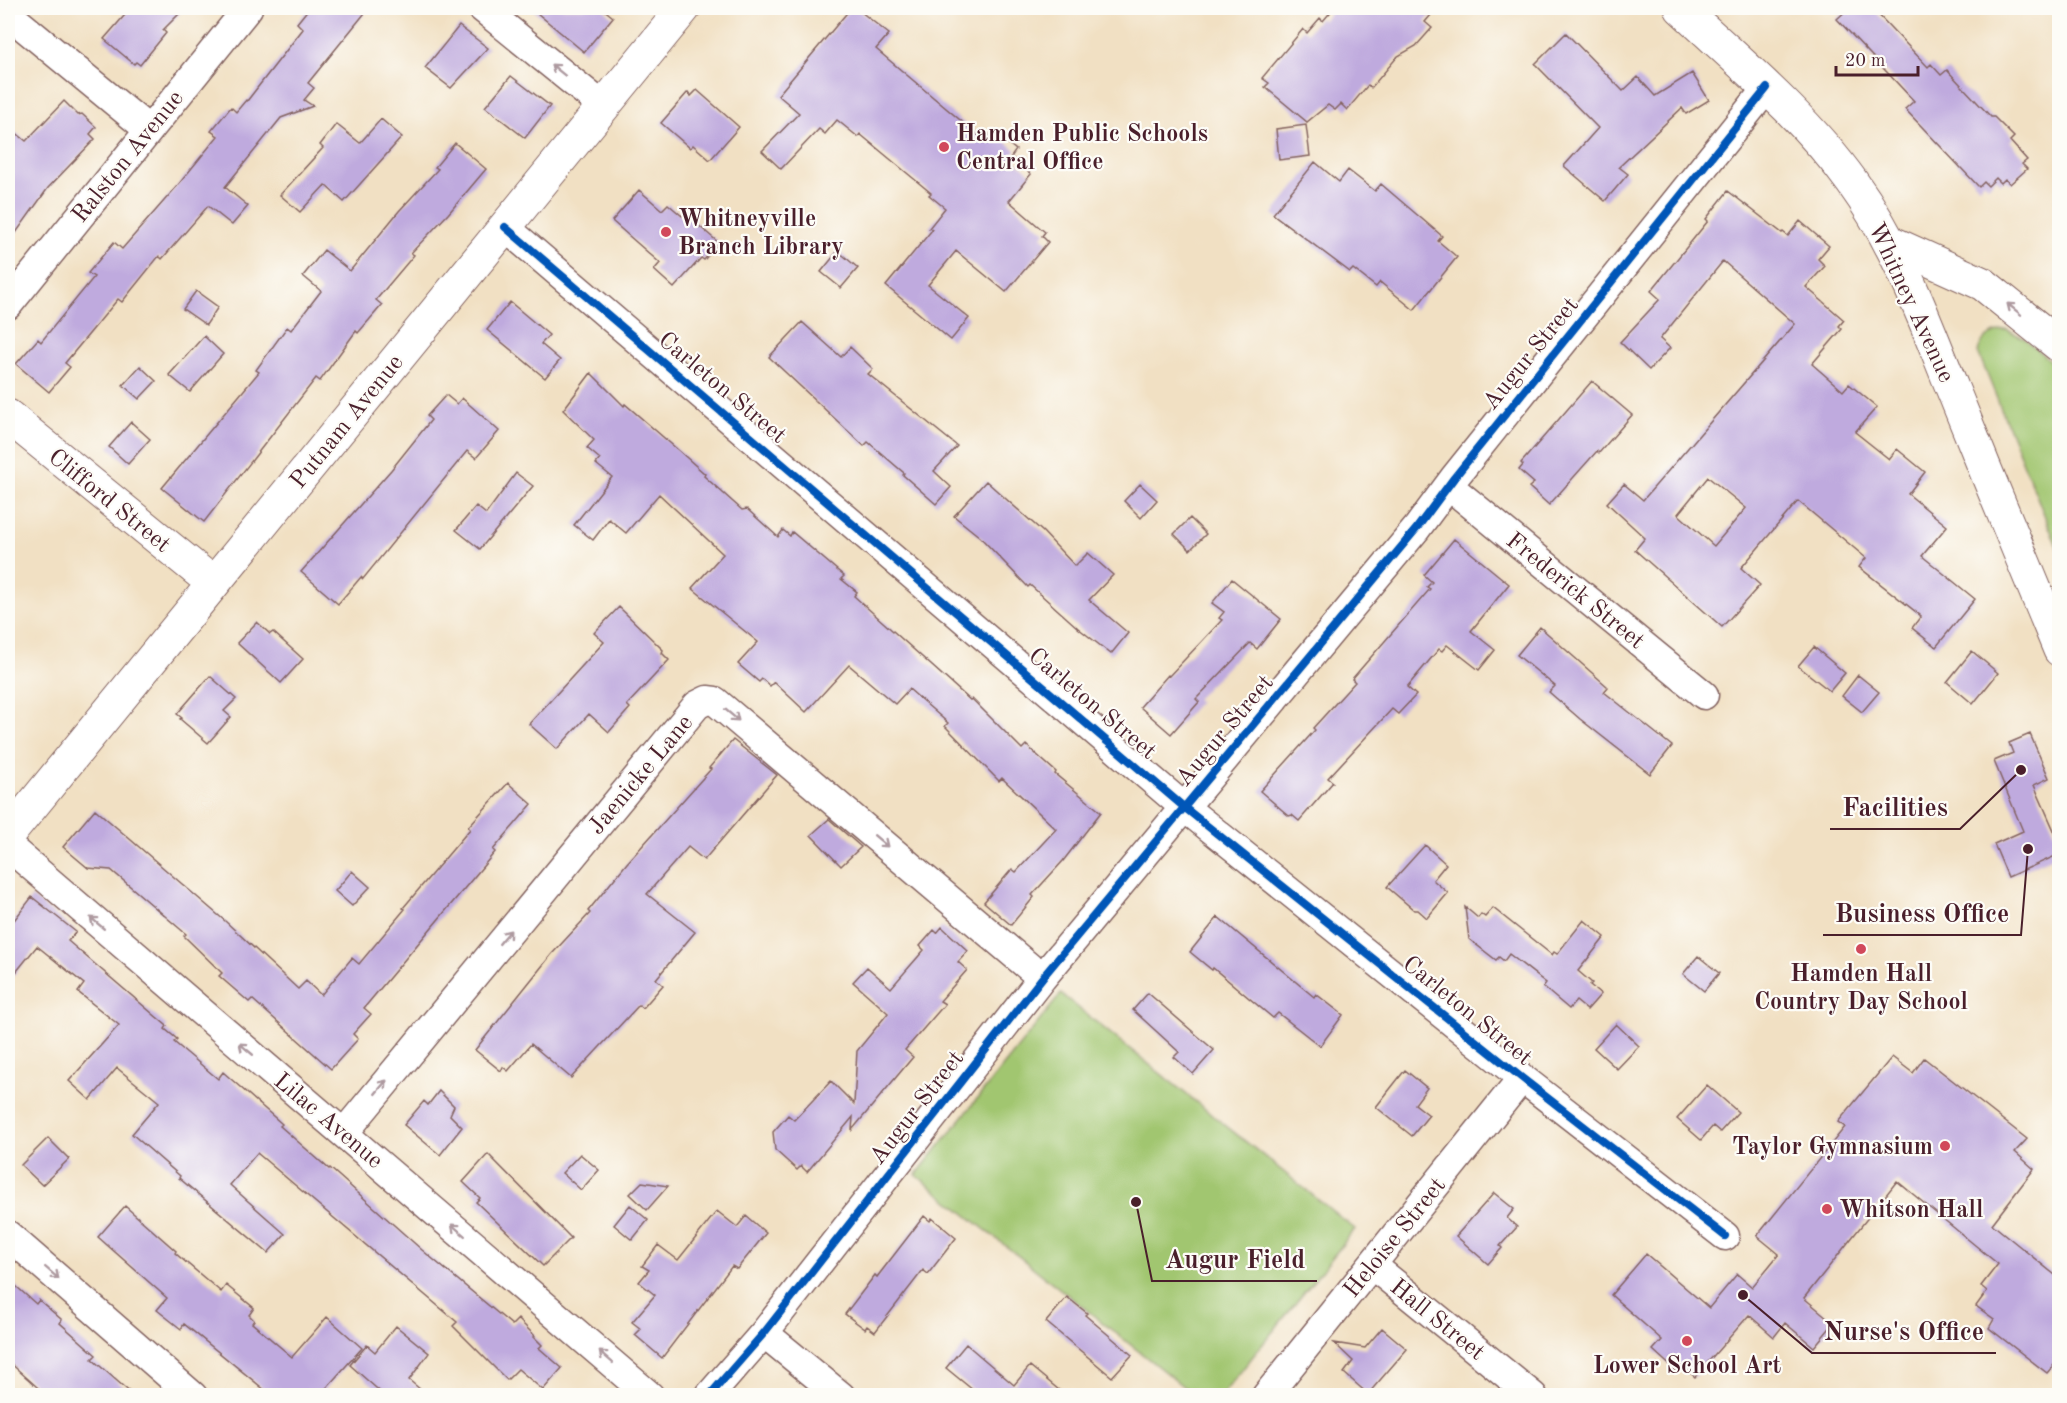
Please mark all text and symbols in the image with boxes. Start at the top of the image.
scale bar [1836,39,1918,77]
text: 20 m [1845,52,1885,70]
one-way arrow [551,63,567,76]
street label: Ralston Avenue [68,87,189,228]
place label: Hamden Public Schools Central Office [956,123,1208,175]
marker: Hamden Public Schools Central Office [937,140,951,154]
place label: Whitneyville Branch Library [678,208,844,260]
street label: Whitney Avenue [1863,219,1958,386]
marker: Whitneyville Branch Library [659,225,673,239]
street label: Augur Street [1479,293,1584,415]
one-way arrow [2007,302,2022,316]
street label: Carleton Street [653,328,790,449]
street label: Putnam Avenue [287,351,409,494]
street label: Clifford Street [43,445,174,558]
street label: Frederick Street [1501,529,1648,654]
street label: Carleton Street [1023,644,1160,765]
street label: Augur Street [1172,671,1279,792]
one-way arrow [724,708,739,722]
street label: Jaenicke Lane [585,711,698,840]
callout: Facilities [1830,785,1960,829]
text: Facilities [1842,796,1948,822]
one-way arrow [872,834,888,847]
callout: Business Office [1823,891,2021,935]
text: Business Office [1835,902,2009,928]
one-way arrow [90,916,105,930]
one-way arrow [499,929,512,945]
marker: Hamden Hall Country Day School [1854,942,1868,956]
street label: Carleton Street [1397,952,1536,1071]
place label: Hamden Hall Country Day School [1754,963,1968,1015]
one-way arrow [239,1042,254,1056]
street label: Augur Street [866,1047,969,1170]
street label: Lilac Avenue [269,1069,387,1174]
one-way arrow [374,1080,388,1095]
place label: Taylor Gymnasium [1732,1136,1933,1160]
marker: Taylor Gymnasium [1938,1139,1952,1153]
street label: Heloise Street [1340,1174,1451,1303]
place label: Whitson Hall [1839,1199,1983,1223]
marker: Whitson Hall [1820,1202,1834,1216]
one-way arrow [450,1224,466,1237]
callout: Augur Field [1152,1237,1317,1281]
text: Augur Field [1165,1248,1305,1274]
one-way arrow [44,1266,59,1280]
street label: Hall Street [1385,1275,1489,1366]
callout: Nurse's Office [1812,1309,1996,1353]
text: Nurse's Office [1824,1320,1984,1346]
marker: Lower School Art [1680,1334,1694,1348]
one-way arrow [598,1351,614,1364]
place label: Lower School Art [1593,1355,1782,1379]

